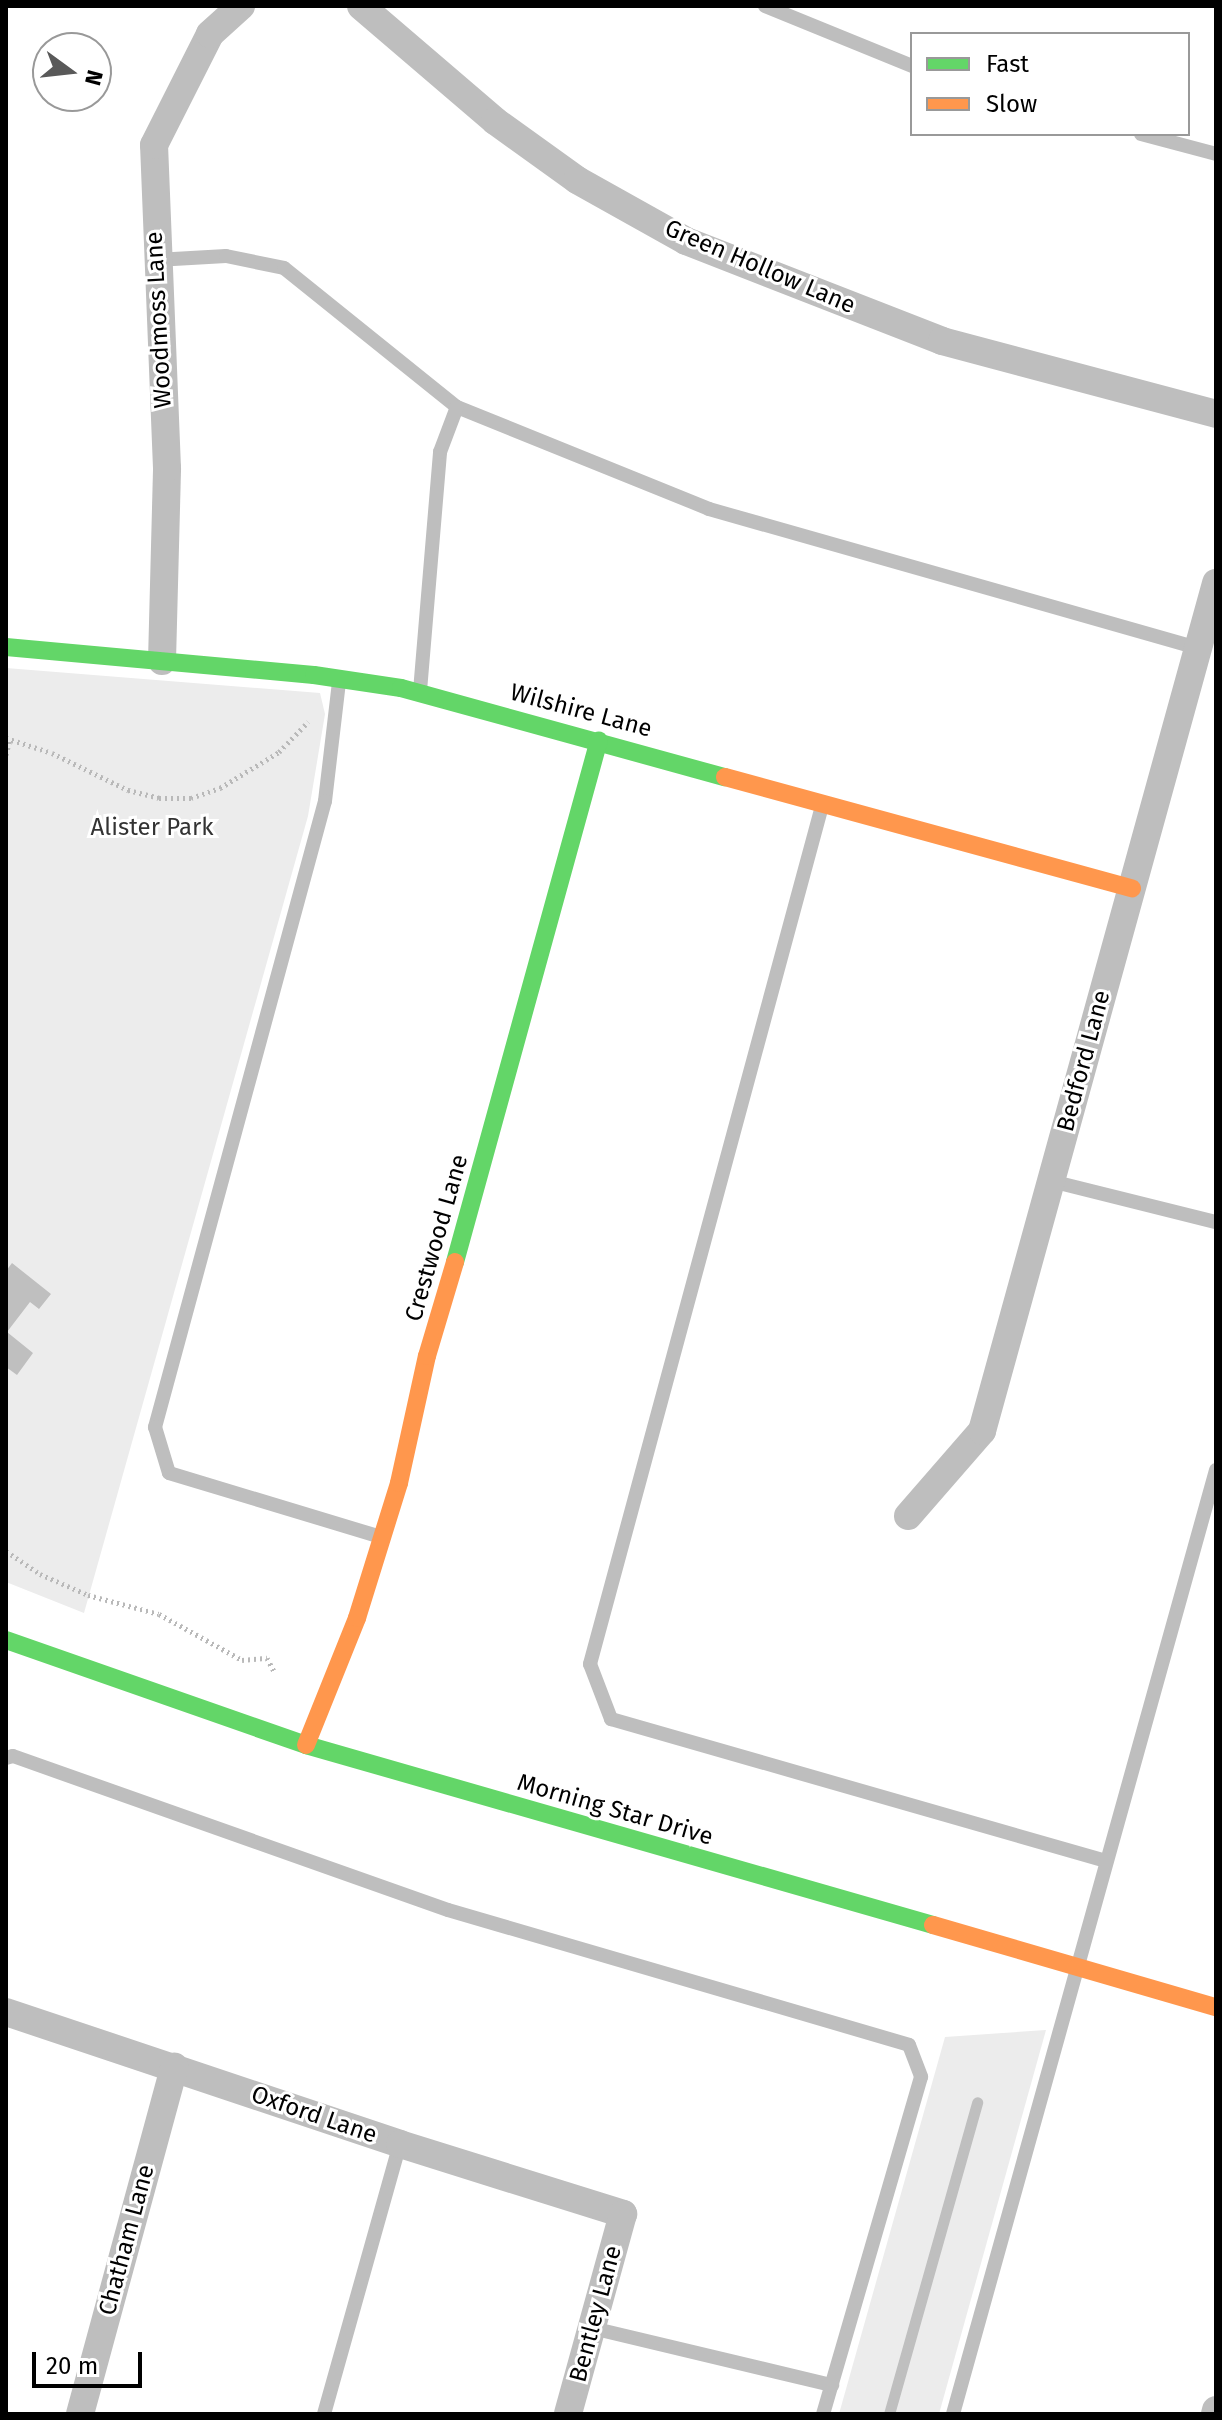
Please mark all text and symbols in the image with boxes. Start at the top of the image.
north arrow [32,32,112,112]
legend [910,32,1190,136]
text: Fast [986,50,1029,78]
text: N [79,67,109,88]
text: Slow [986,90,1037,118]
street label: Green Hollow Lane [660,214,860,320]
street label: Woodmoss Lane [140,231,178,409]
street label: Wilshire Lane [507,678,655,744]
park label: Alister Park [91,814,213,842]
street label: Bedford Lane [1051,987,1117,1135]
street label: Crestwood Lane [399,1151,475,1325]
street label: Morning Star Drive [514,1768,716,1852]
street label: Oxford Lane [247,2080,381,2150]
street label: Chatham Lane [93,2161,161,2319]
street label: Bentley Lane [564,2243,628,2385]
scale bar [36,2336,146,2386]
text: 20 m [46,2352,98,2380]

